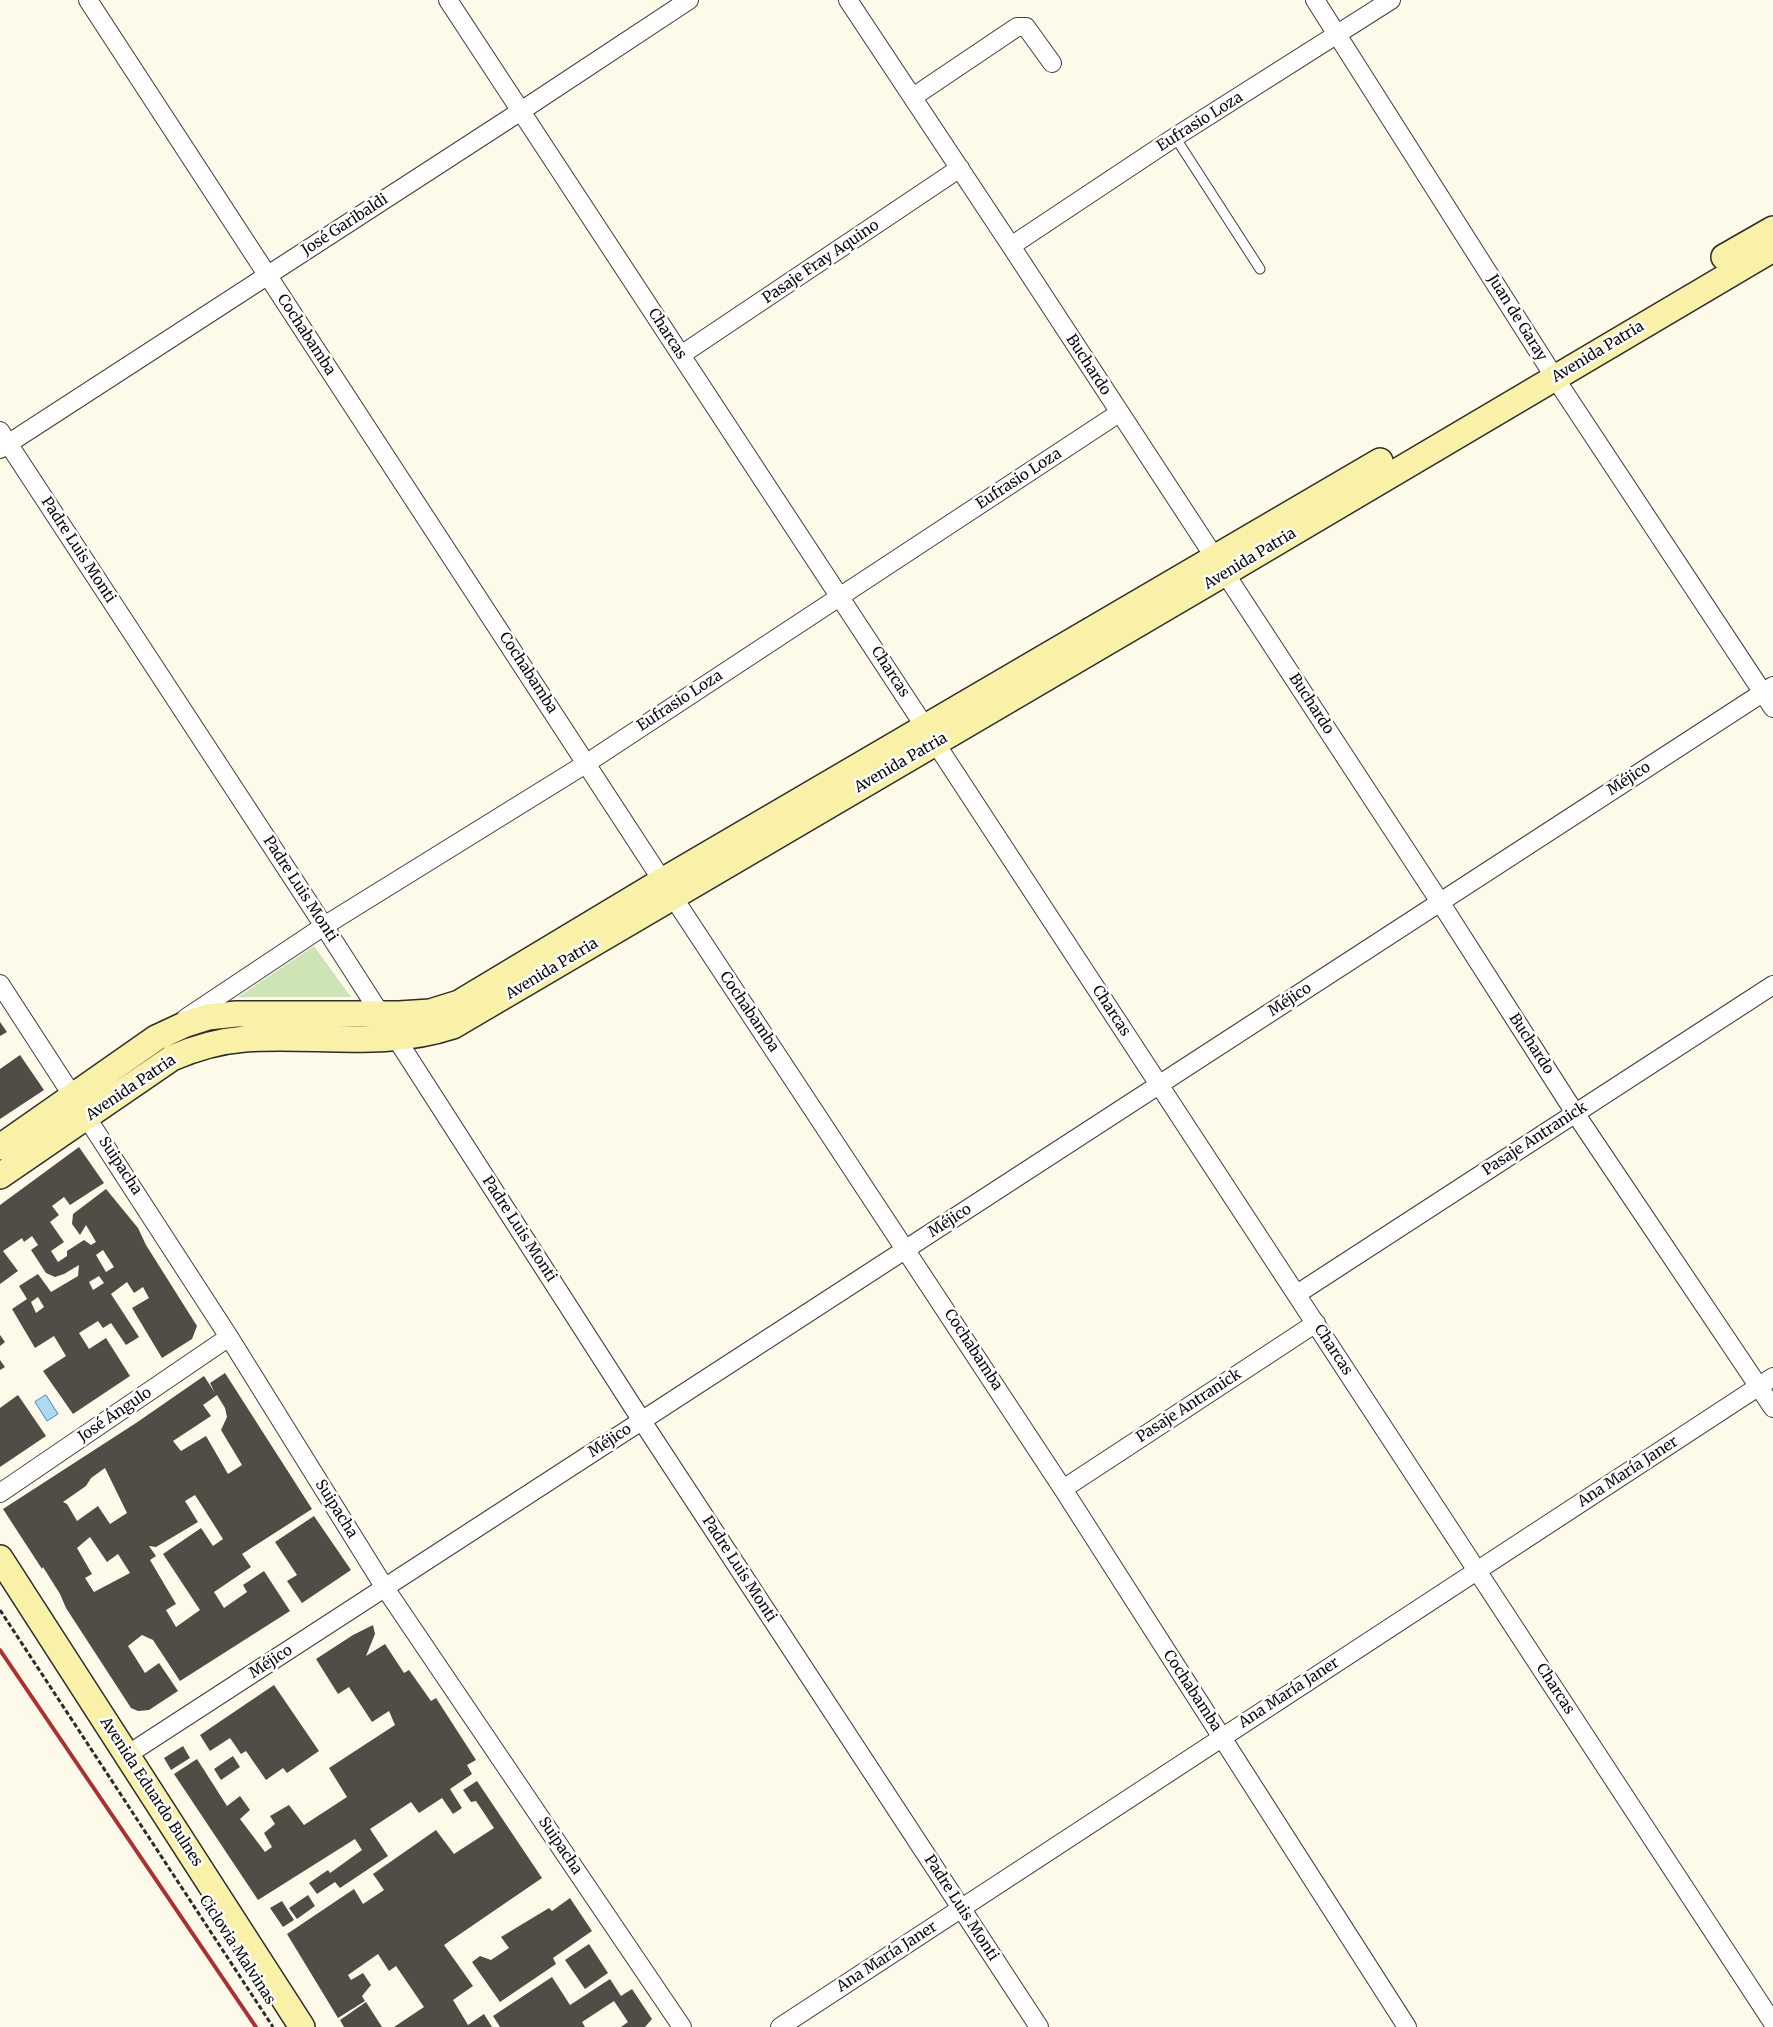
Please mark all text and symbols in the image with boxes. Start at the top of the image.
street label: Eufrasio Loza [1154,88,1246,156]
street label: José Garibaldi [299,191,391,259]
street label: Pasaje Fray Aquino [759,216,883,308]
street label: Juan de Garay [1483,271,1551,365]
street label: Cochabamba [273,291,339,379]
street label: Charcas [644,305,690,363]
street label: Avenida Patria [1549,317,1647,387]
street label: Buchardo [1062,331,1114,399]
street label: Eufrasio Loza [973,445,1065,513]
street label: Padre Luis Monti [37,494,119,606]
street label: Avenida Patria [1201,524,1299,594]
street label: Cochabamba [495,629,561,717]
street label: Charcas [867,643,913,701]
street label: Eufrasio Loza [634,667,726,735]
street label: Buchardo [1285,670,1337,738]
street label: Avenida Patria [851,729,951,797]
street label: Méjico [1604,758,1654,800]
street label: Padre Luis Monti [259,833,341,945]
street label: Avenida Patria [503,934,601,1004]
street label: Cochabamba [716,968,782,1056]
street label: Méjico [1265,979,1315,1021]
street label: Charcas [1088,982,1134,1040]
street label: Buchardo [1505,1010,1557,1078]
street label: Avenida Patria [83,1051,179,1125]
street label: Pasaje Antranick [1479,1098,1591,1180]
street label: Suipacha [95,1134,145,1198]
street label: Padre Luis Monti [478,1173,560,1285]
street label: Méjico [925,1200,975,1242]
street label: Cochabamba [940,1306,1006,1394]
street label: Charcas [1310,1321,1356,1379]
street label: Pasaje Antranick [1133,1365,1245,1447]
street label: José Ángulo [75,1384,155,1446]
street label: Méjico [585,1420,635,1462]
street label: Ana María Janer [1574,1433,1682,1511]
street label: Suipacha [311,1476,361,1542]
street label: Padre Luis Monti [698,1513,780,1625]
street label: Méjico [246,1641,296,1683]
street label: Cochabamba [1159,1647,1225,1735]
street label: Ana María Janer [1235,1654,1343,1732]
street label: Charcas [1532,1660,1578,1718]
street label: Avenida Eduardo Bulnes [96,1714,206,1870]
street label: Suipacha [534,1814,586,1878]
street label: Padre Luis Monti [920,1852,1002,1964]
street label: Ciclovia Malvinas [195,1892,279,2008]
street label: Ana María Janer [833,1918,941,1996]

